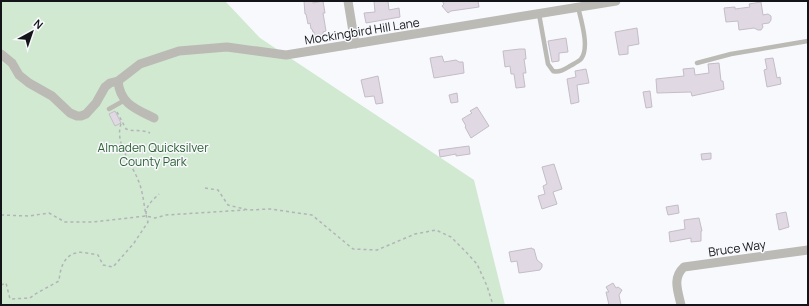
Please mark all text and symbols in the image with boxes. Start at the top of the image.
north arrow [12,12,52,52]
street label: Mockingbird Hill Lane [303,14,421,48]
text: N [31,16,47,32]
park label: Almaden Quicksilver County Park [98,139,209,170]
street label: Bruce Way [707,235,768,260]

